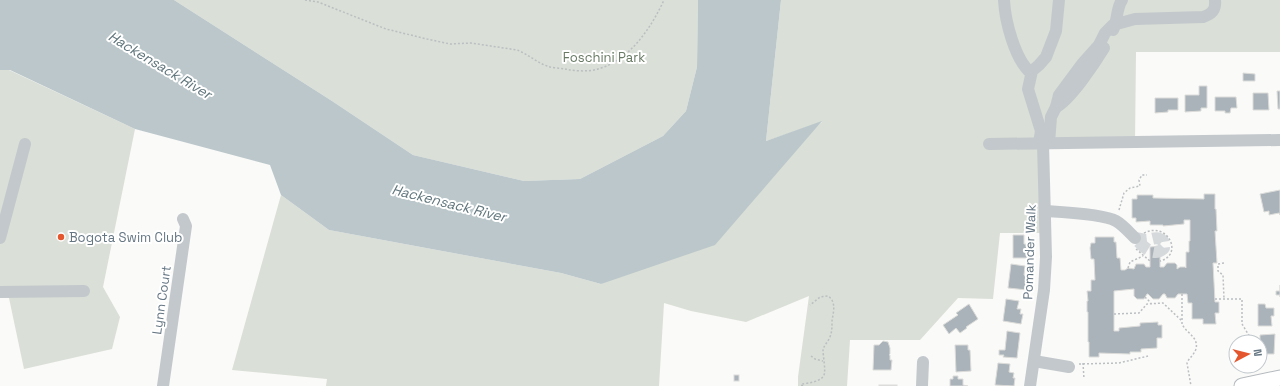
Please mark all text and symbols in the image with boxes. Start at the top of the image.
water label: Hackensack River [105,27,216,104]
park label: Foschini Park [563,49,645,66]
water label: Hackensack River [390,180,510,226]
street label: Pomander Walk [1019,204,1040,300]
place label: Bogota Swim Club [69,229,182,246]
marker: Bogota Swim Club [56,232,66,242]
street label: Lynn Court [148,264,175,336]
north arrow [1228,334,1268,374]
text: N [1251,348,1265,357]

